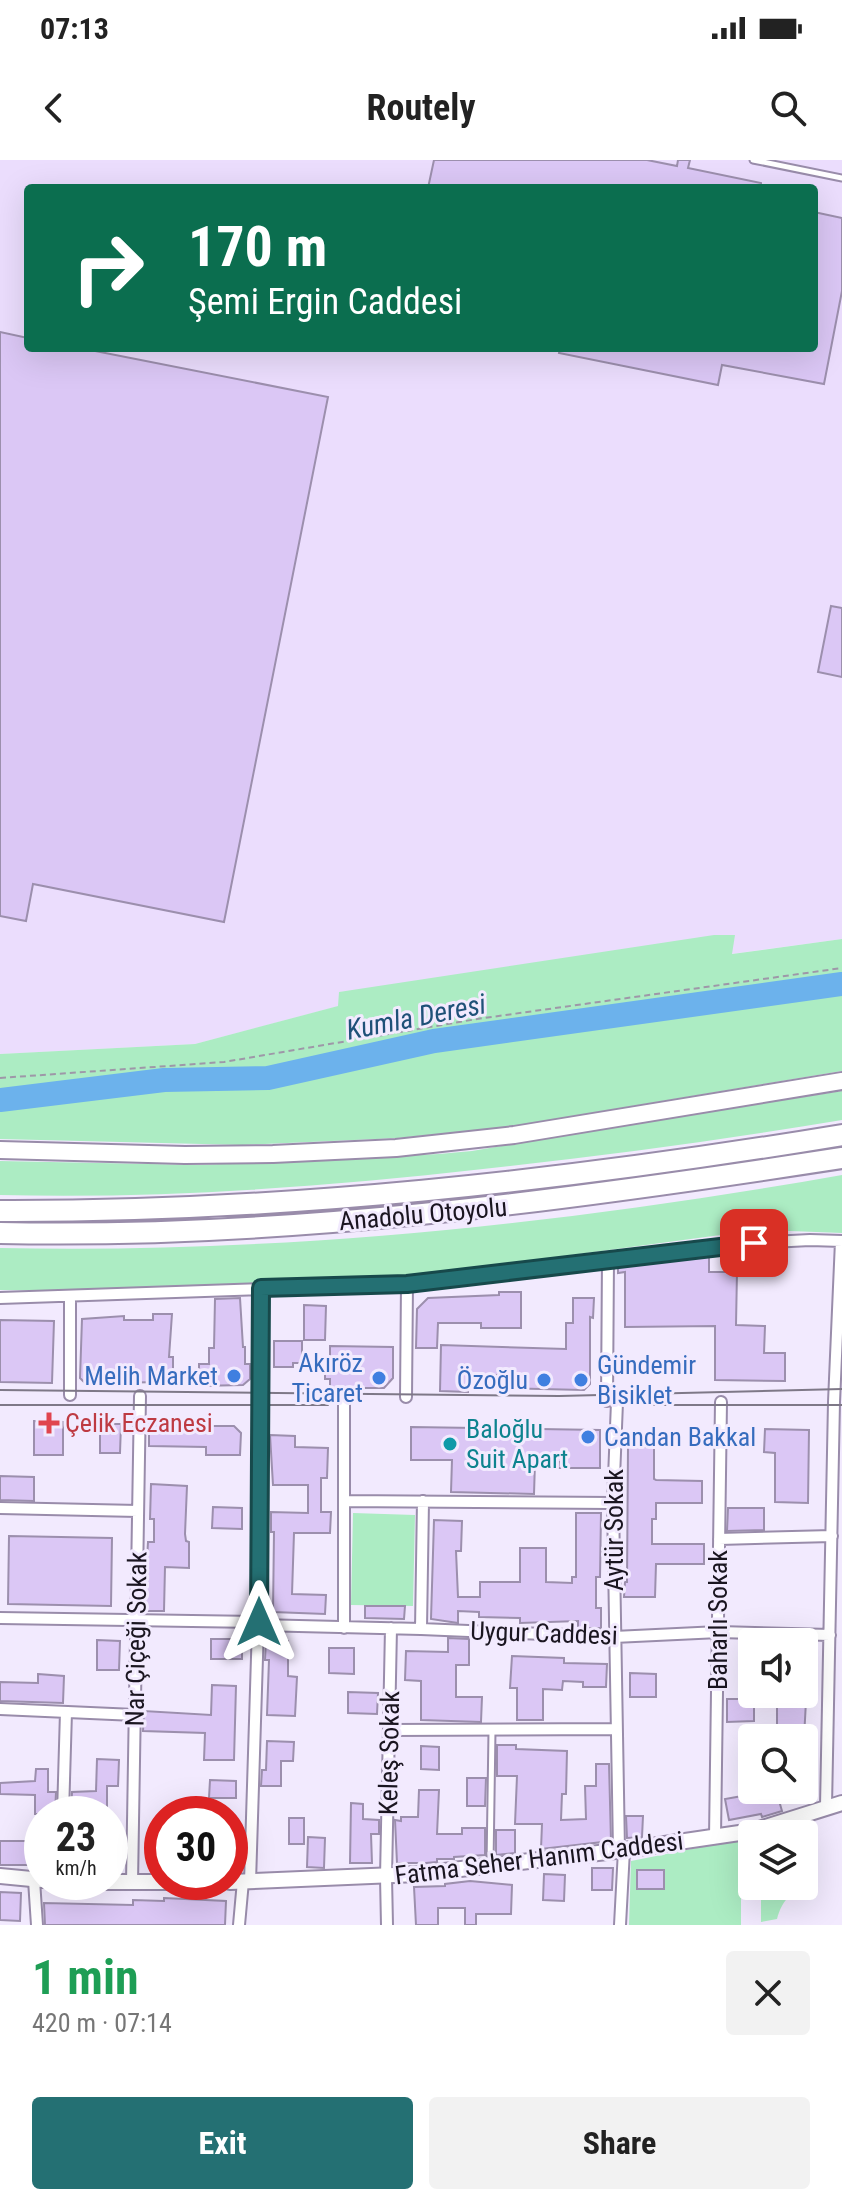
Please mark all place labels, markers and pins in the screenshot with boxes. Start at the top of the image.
pin [720,1209,788,1277]
place label: Akıröz Ticaret [291,1348,363,1408]
place label: Gündemir Bisiklet [597,1350,696,1410]
place label: Melih Market [84,1361,218,1391]
place label: Özoğlu [457,1365,528,1395]
marker: Melih Market [225,1367,243,1385]
marker: Akıröz Ticaret [370,1369,388,1387]
marker: Özoğlu [535,1371,553,1389]
marker: Gündemir Bisiklet [572,1371,590,1389]
place label: Çelik Eczanesi [65,1408,213,1438]
marker: Çelik Eczanesi [40,1414,58,1432]
place label: Baloğlu Suit Apart [466,1414,568,1474]
place label: Candan Bakkal [604,1422,756,1452]
marker: Candan Bakkal [579,1428,597,1446]
marker: Baloğlu Suit Apart [441,1435,459,1453]

